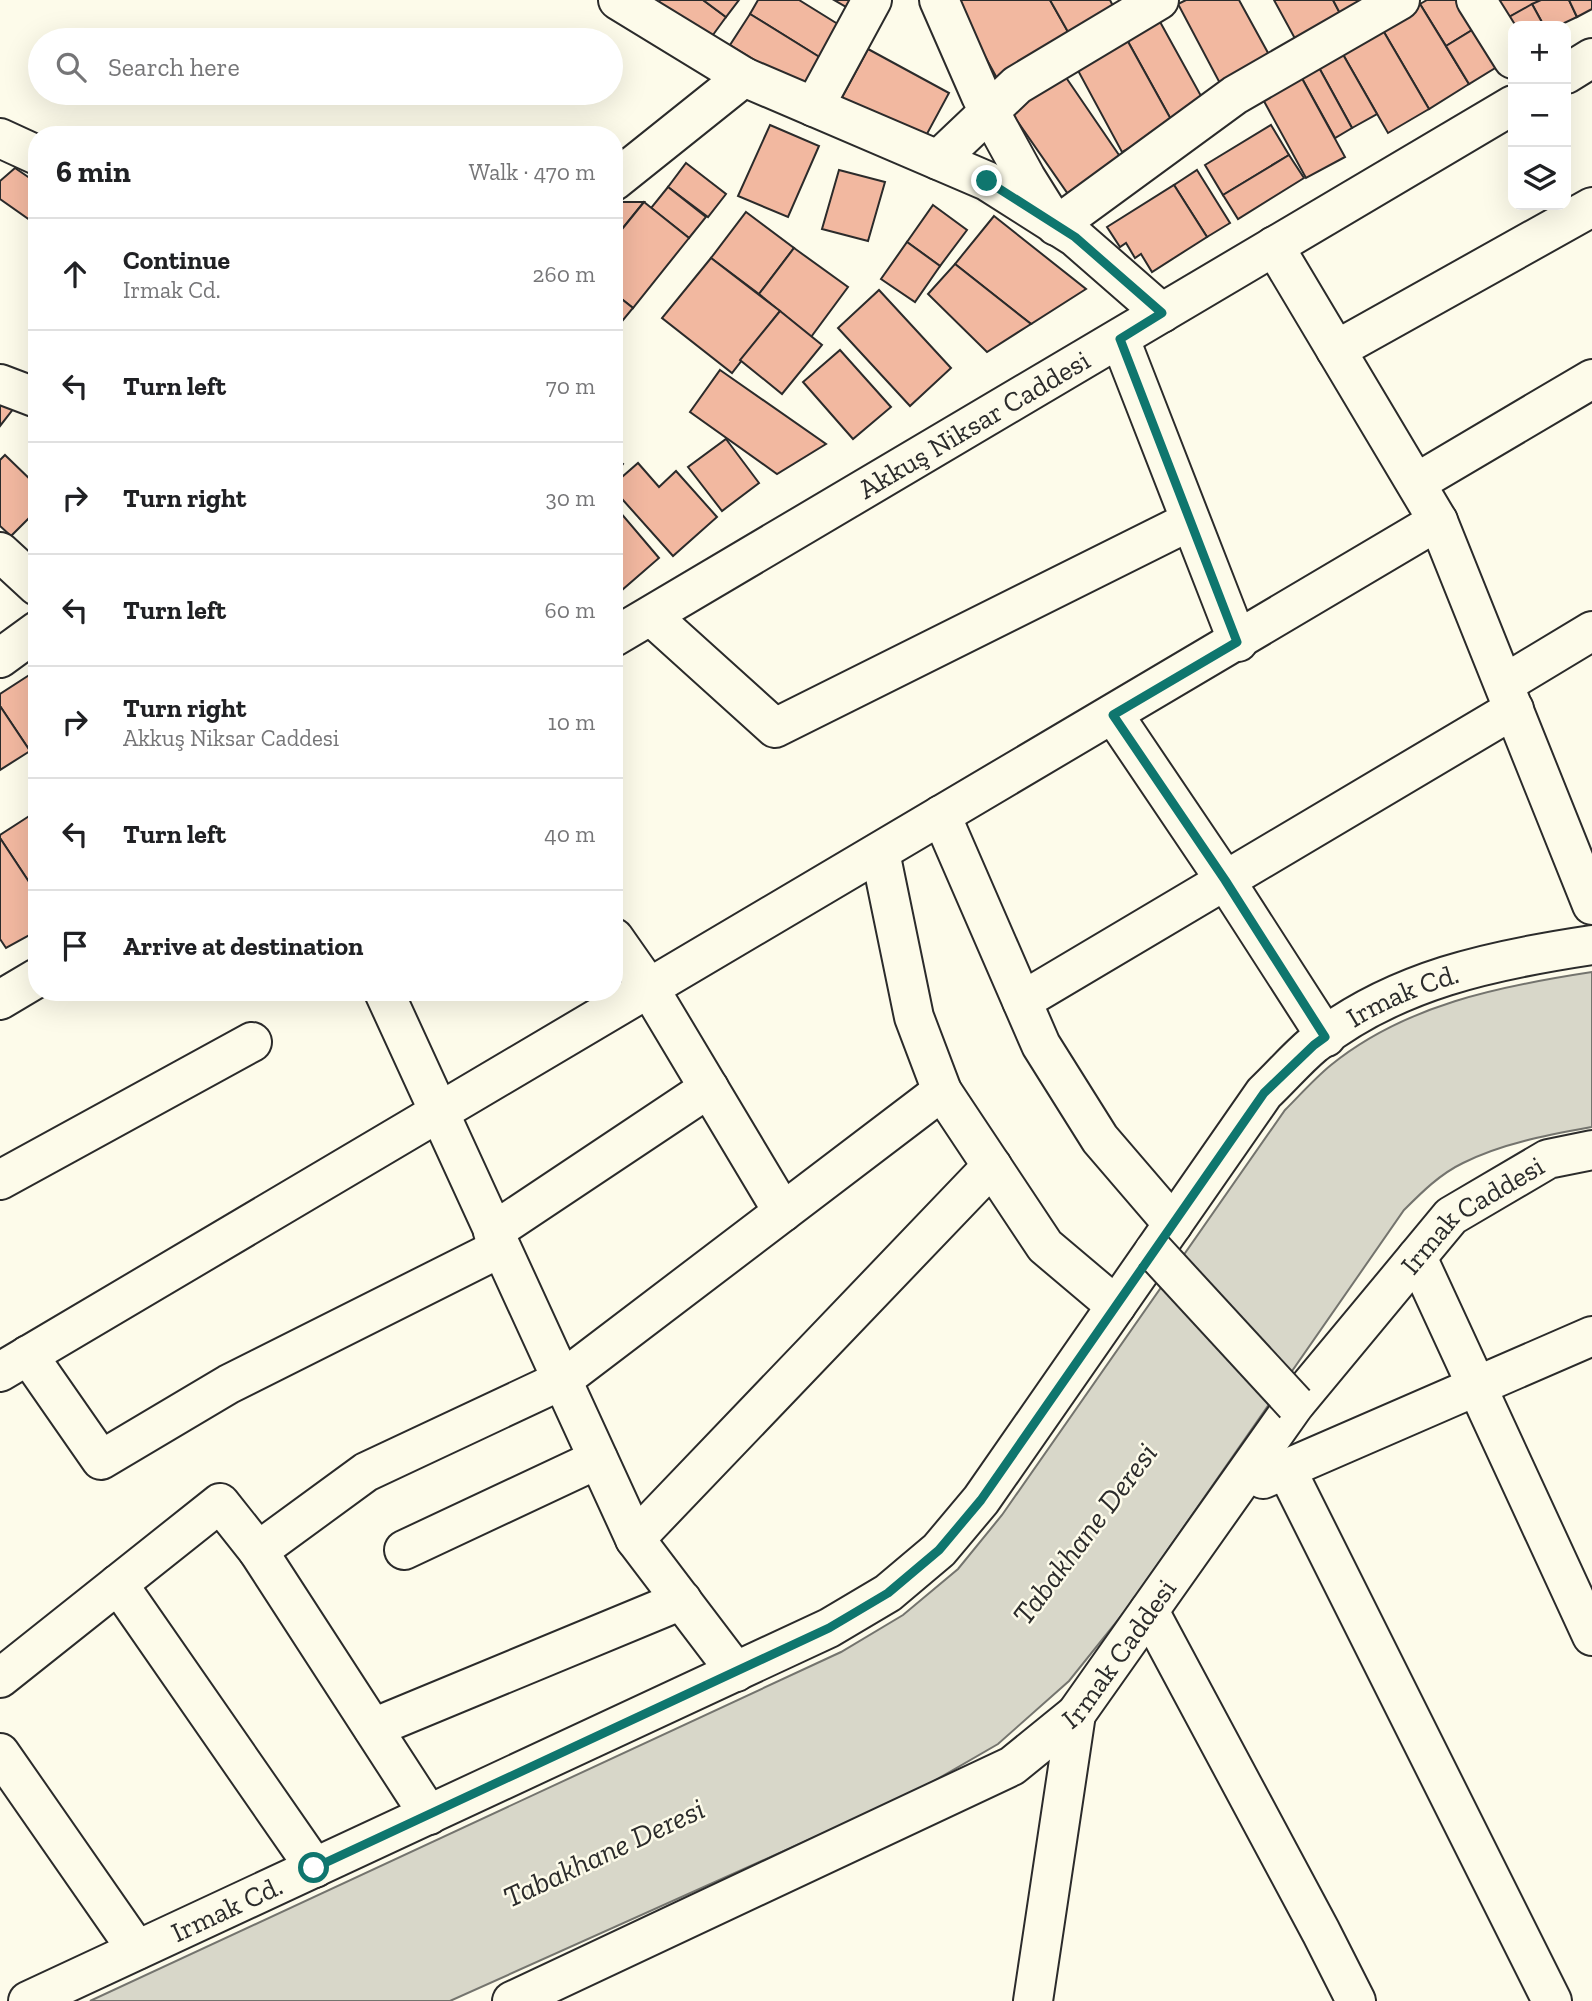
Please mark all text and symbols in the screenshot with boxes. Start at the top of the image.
map controls [1508,21,1571,210]
button: + [1508,21,1571,84]
search box [28,28,623,105]
icon: search [52,48,90,86]
text: Search here [108,51,240,83]
button: − [1508,84,1571,147]
button: layers [1508,147,1571,210]
text: 6 min [56,154,131,190]
text: Walk · 470 m [469,158,595,186]
route end [971,165,1002,196]
text: Continue [123,244,230,276]
icon: ahead [56,255,94,293]
text: 260 m [533,260,595,288]
text: Irmak Cd. [123,276,221,304]
street label: Akkuş Niksar Caddesi [852,343,1096,505]
icon: left [56,367,94,405]
text: Turn left [123,370,226,402]
text: 70 m [546,372,595,400]
icon: right [56,479,94,517]
text: Turn right [123,482,246,514]
text: 30 m [545,484,595,512]
icon: left [56,591,94,629]
text: Turn left [123,594,226,626]
text: 60 m [544,596,595,624]
text: Turn right [123,692,246,724]
icon: right [56,703,94,741]
text: 10 m [548,708,595,736]
text: Akkuş Niksar Caddesi [123,724,339,752]
icon: left [56,815,94,853]
text: Turn left [123,818,226,850]
text: 40 m [544,820,595,848]
icon: arrive [56,927,94,965]
text: Arrive at destination [123,930,363,962]
street label: Irmak Cd. [1340,957,1462,1034]
street label: Irmak Caddesi [1393,1149,1550,1281]
water label: Tabakhane Deresi [1005,1436,1165,1632]
street label: Irmak Caddesi [1055,1572,1183,1735]
water label: Tabakhane Deresi [498,1791,710,1915]
route start [298,1852,329,1883]
street label: Irmak Cd. [166,1869,287,1949]

